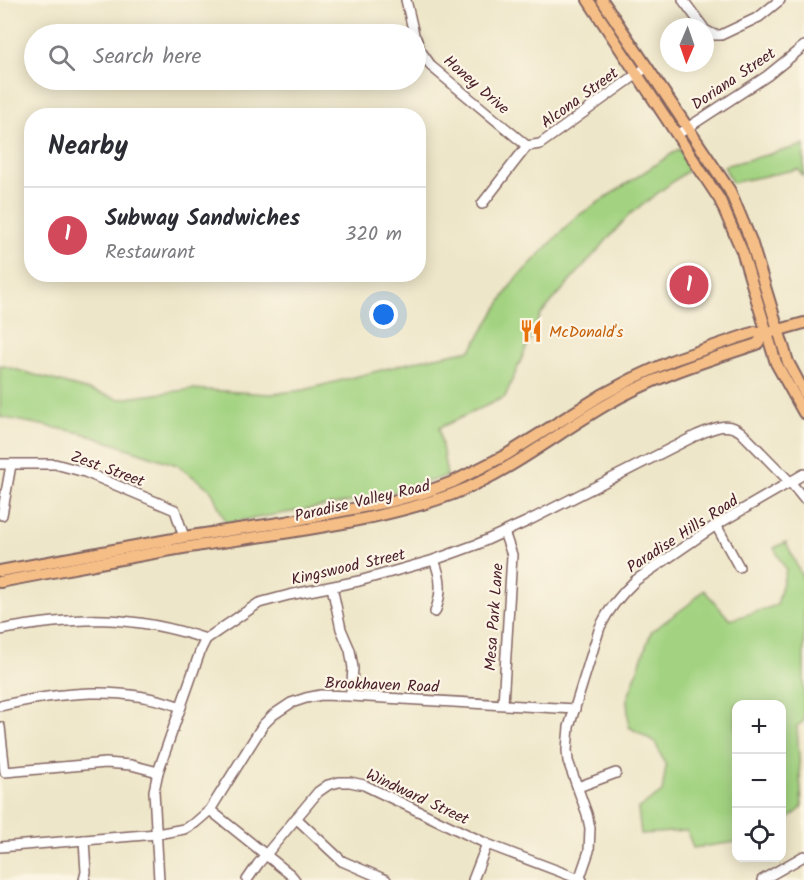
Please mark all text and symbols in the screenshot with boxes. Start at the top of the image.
north arrow [660,18,714,72]
search box [24,24,426,90]
text: Search here [93,40,201,75]
icon: search [45,41,78,74]
street label: Doriana Street [687,41,782,117]
street label: Honey Drive [437,49,515,121]
street label: Alcona Street [536,61,625,135]
text: Nearby [48,126,128,168]
text: Subway Sandwiches [105,202,300,237]
text: 1 [64,219,71,251]
text: 320 m [345,219,402,251]
text: Restaurant [105,237,195,269]
pin: 1 [670,262,708,308]
your location [369,300,398,329]
restaurant icon: McDonald's [518,318,544,344]
place label: McDonald's [549,320,624,345]
street label: Zest Street [67,444,149,495]
street label: Paradise Valley Road [292,474,433,529]
street label: Paradise Hills Road [622,488,745,580]
street label: Kingswood Street [289,542,409,593]
street label: Mesa Park Lane [478,562,511,672]
street label: Brookhaven Road [324,671,441,700]
map controls [732,700,786,862]
button: + [732,700,786,754]
button: − [732,754,786,808]
street label: Windward Street [362,762,474,833]
button: locate [732,808,786,862]

